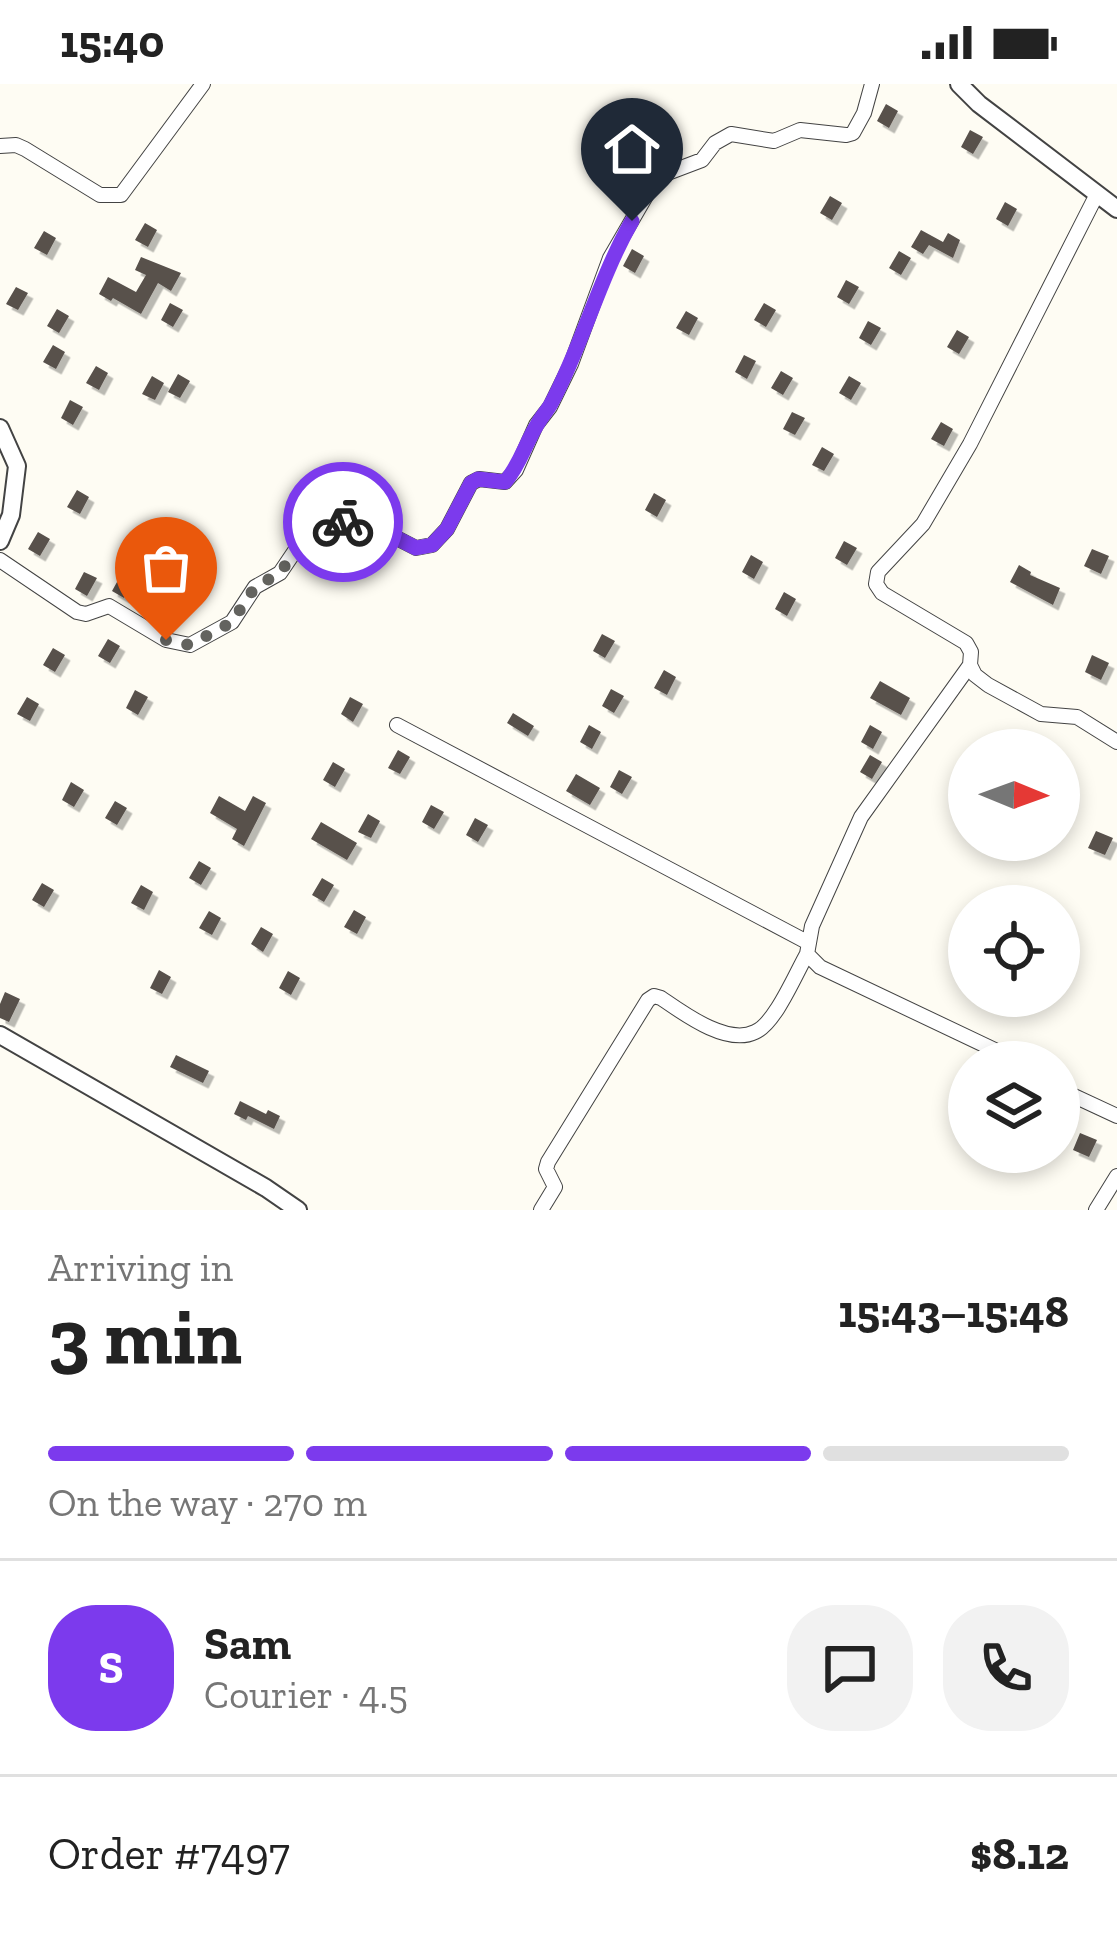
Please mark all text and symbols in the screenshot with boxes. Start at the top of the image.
text: 15:40 [60,15,164,69]
pin [581,98,683,221]
icon: home [599,116,665,182]
courier [283,462,403,582]
icon: bike [310,489,376,555]
pin [115,517,217,640]
icon: bag [133,535,199,601]
north arrow [948,729,1080,861]
map controls [948,729,1080,1173]
button: locate [948,885,1080,1017]
button: layers [948,1041,1080,1173]
text: Arriving in [48,1244,233,1291]
text: 15:43–15:48 [838,1285,1069,1339]
text: 3 min [48,1289,242,1383]
text: On the way · 270 m [48,1479,367,1526]
button: chat [787,1605,913,1731]
button: phone [943,1605,1069,1731]
text: Sam [204,1617,291,1671]
text: S [98,1641,124,1695]
text: Courier · 4.5 [204,1671,408,1718]
text: Order #7497 [48,1827,290,1881]
text: $8.12 [970,1827,1069,1881]

